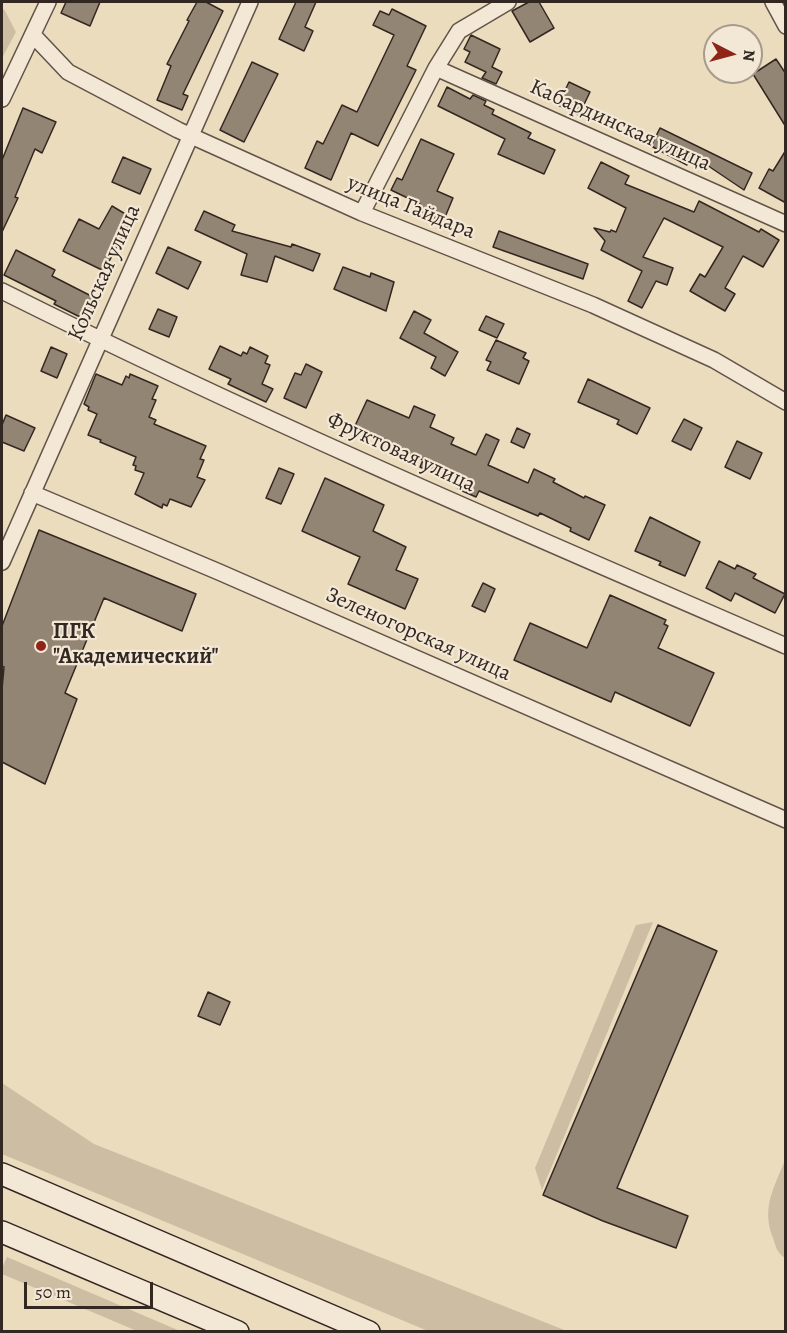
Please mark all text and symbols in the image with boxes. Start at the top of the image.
north arrow [703,24,763,84]
text: N [737,49,760,63]
street label: Кабардинская улица [525,74,715,178]
street label: улица Гайдара [343,170,479,246]
street label: Кольская улица [63,201,147,345]
street label: Фруктовая улица [323,407,479,499]
street label: Зеленогорская улица [321,582,515,688]
place label: ПГК "Академический" [53,620,218,672]
marker: ПГК "Академический" [34,639,48,653]
scale bar [27,1270,156,1308]
text: 50 m [35,1280,71,1304]

